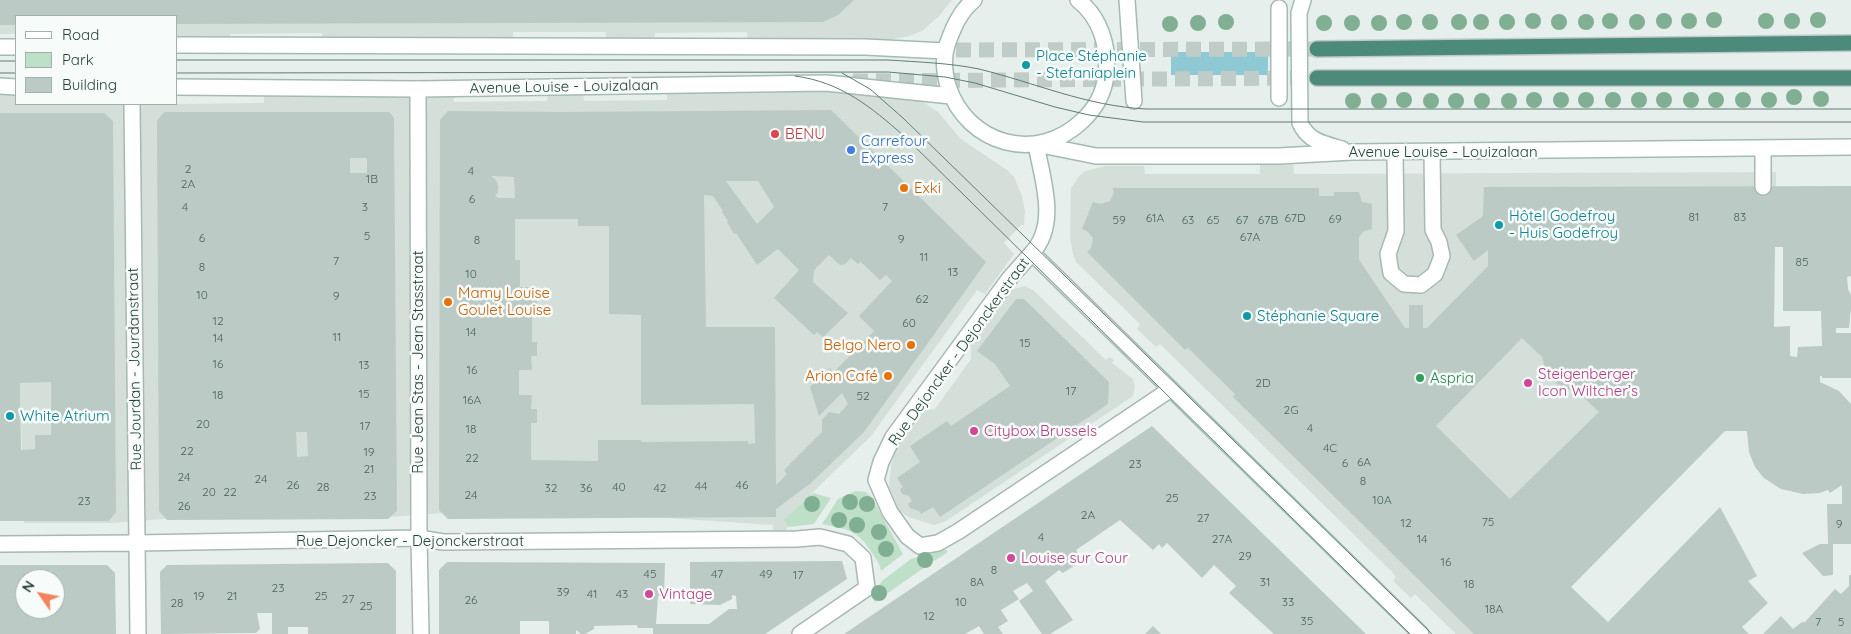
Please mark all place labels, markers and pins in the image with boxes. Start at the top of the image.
place label: Place Stéphanie - Stefaniaplein [1036,47,1147,82]
marker: Place Stéphanie - Stefaniaplein [1020,59,1032,71]
place label: BENU [785,125,825,143]
marker: BENU [769,128,781,140]
place label: Carrefour Express [861,132,928,167]
marker: Carrefour Express [845,144,857,156]
place label: Exki [914,179,941,197]
marker: Exki [898,182,910,194]
place label: Hôtel Godefroy - Huis Godefroy [1509,207,1618,242]
marker: Hôtel Godefroy - Huis Godefroy [1493,219,1505,231]
place label: Mamy Louise Goulet Louise [458,284,551,319]
marker: Mamy Louise Goulet Louise [442,296,454,308]
place label: Stéphanie Square [1257,307,1379,325]
marker: Stéphanie Square [1241,310,1253,322]
place label: Belgo Nero [823,336,901,354]
marker: Belgo Nero [905,339,917,351]
place label: Steigenberger Icon Wiltcher’s [1538,365,1638,400]
place label: Arion Café [805,367,878,385]
place label: Aspria [1430,369,1474,387]
marker: Arion Café [882,370,894,382]
marker: Aspria [1414,372,1426,384]
marker: Steigenberger Icon Wiltcher’s [1522,377,1534,389]
place label: White Atrium [20,407,110,425]
marker: White Atrium [4,410,16,422]
place label: Citybox Brussels [984,422,1097,440]
marker: Citybox Brussels [968,425,980,437]
place label: Louise sur Cour [1021,549,1128,567]
marker: Louise sur Cour [1005,552,1017,564]
place label: Vintage [659,585,713,603]
marker: Vintage [643,588,655,600]

